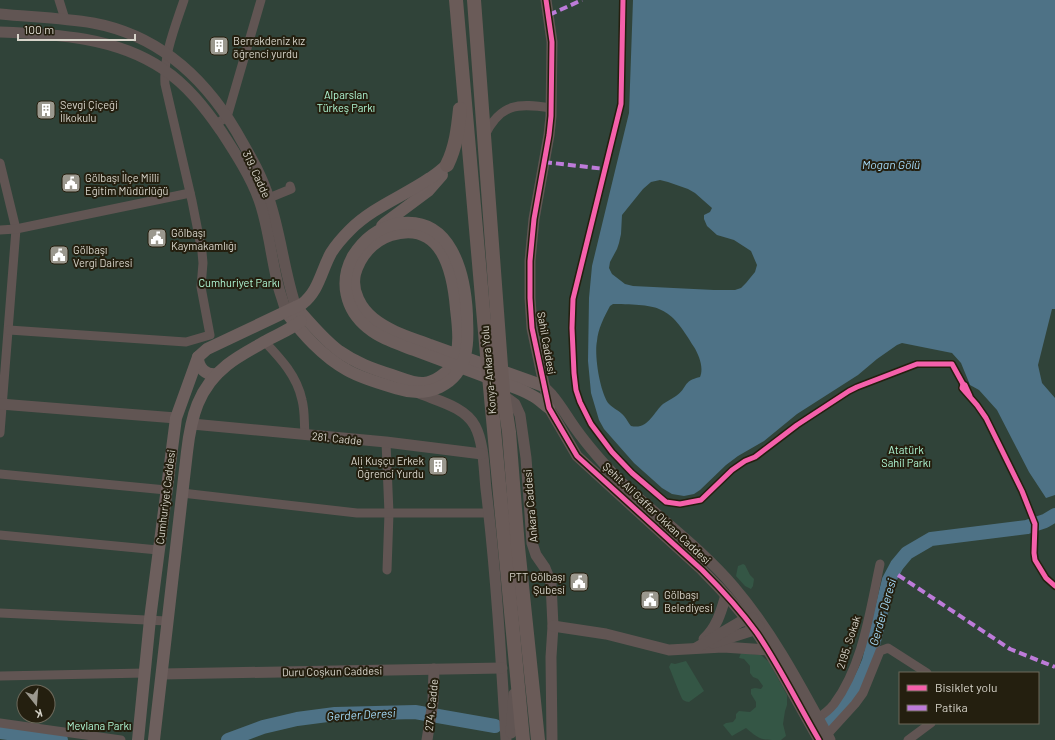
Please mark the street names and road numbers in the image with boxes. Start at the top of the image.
street label: 319. Cadde [240,148,274,200]
street label: Sahil Caddesi [535,311,559,376]
street label: Konya-Ankara Yolu [478,325,498,415]
street label: 281. Cadde [311,429,363,447]
street label: Cumhuriyet Caddesi [153,449,177,545]
street label: Şehit Ali Gaffar Okkan Caddesi [600,460,714,567]
street label: Ankara Caddesi [520,469,540,543]
street label: 2195. Sokak [833,613,863,670]
street label: Duru Coşkun Caddesi [282,664,382,678]
street label: 274. Cadde [422,678,440,732]

